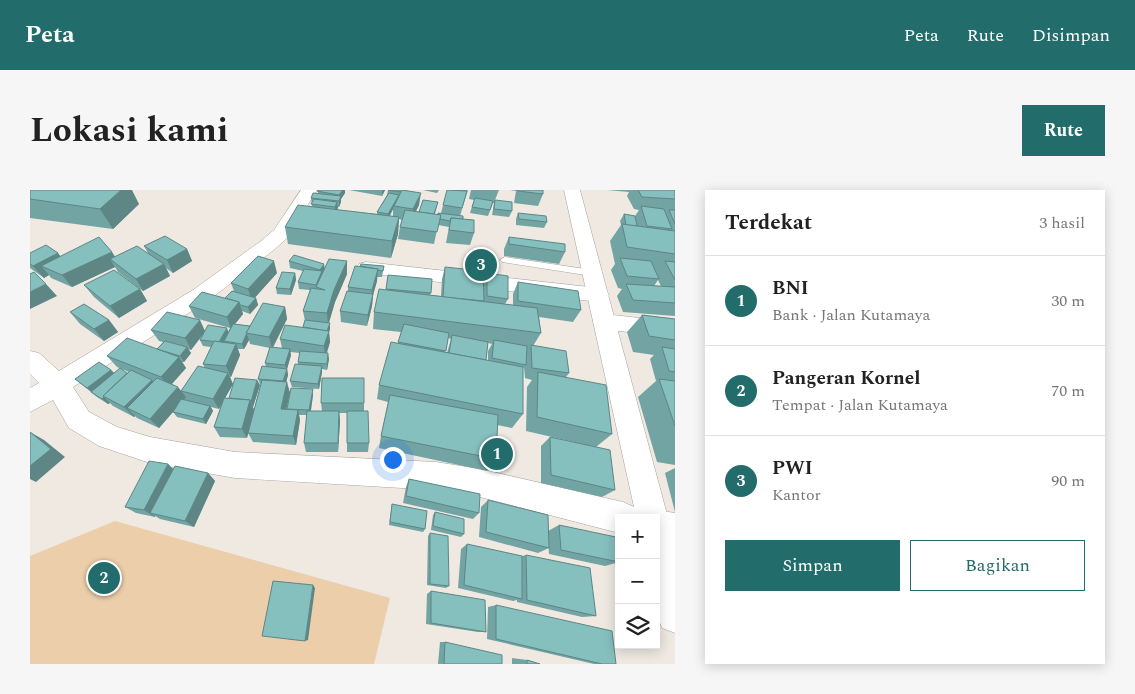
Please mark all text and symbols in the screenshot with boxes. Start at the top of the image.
text: Peta [25,17,75,53]
text: Peta [904,22,939,49]
text: Rute [967,22,1004,49]
text: Disimpan [1032,22,1110,49]
text: Lokasi kami [30,104,229,157]
button: Rute [1022,105,1105,156]
text: Terdekat [725,207,812,239]
text: 3 hasil [1039,211,1085,235]
pin: 3 [465,246,497,284]
text: BNI [772,274,809,303]
text: 1 [737,289,745,313]
text: 30 m [1051,289,1085,313]
text: Bank · Jalan Kutamaya [772,303,930,327]
text: Pangeran Kornel [772,364,920,393]
text: 2 [737,379,745,403]
text: 70 m [1051,379,1085,403]
text: Tempat · Jalan Kutamaya [772,393,948,417]
pin: 1 [481,435,513,473]
your location [380,447,406,473]
text: PWI [772,454,813,483]
text: 3 [737,469,745,493]
text: 90 m [1051,469,1085,493]
text: Kantor [772,483,821,507]
map controls [615,514,660,649]
button: + [615,514,660,559]
button: Simpan [725,540,900,591]
button: Bagikan [910,540,1085,591]
pin: 2 [88,559,120,597]
button: − [615,559,660,604]
button: layers [615,604,660,649]

